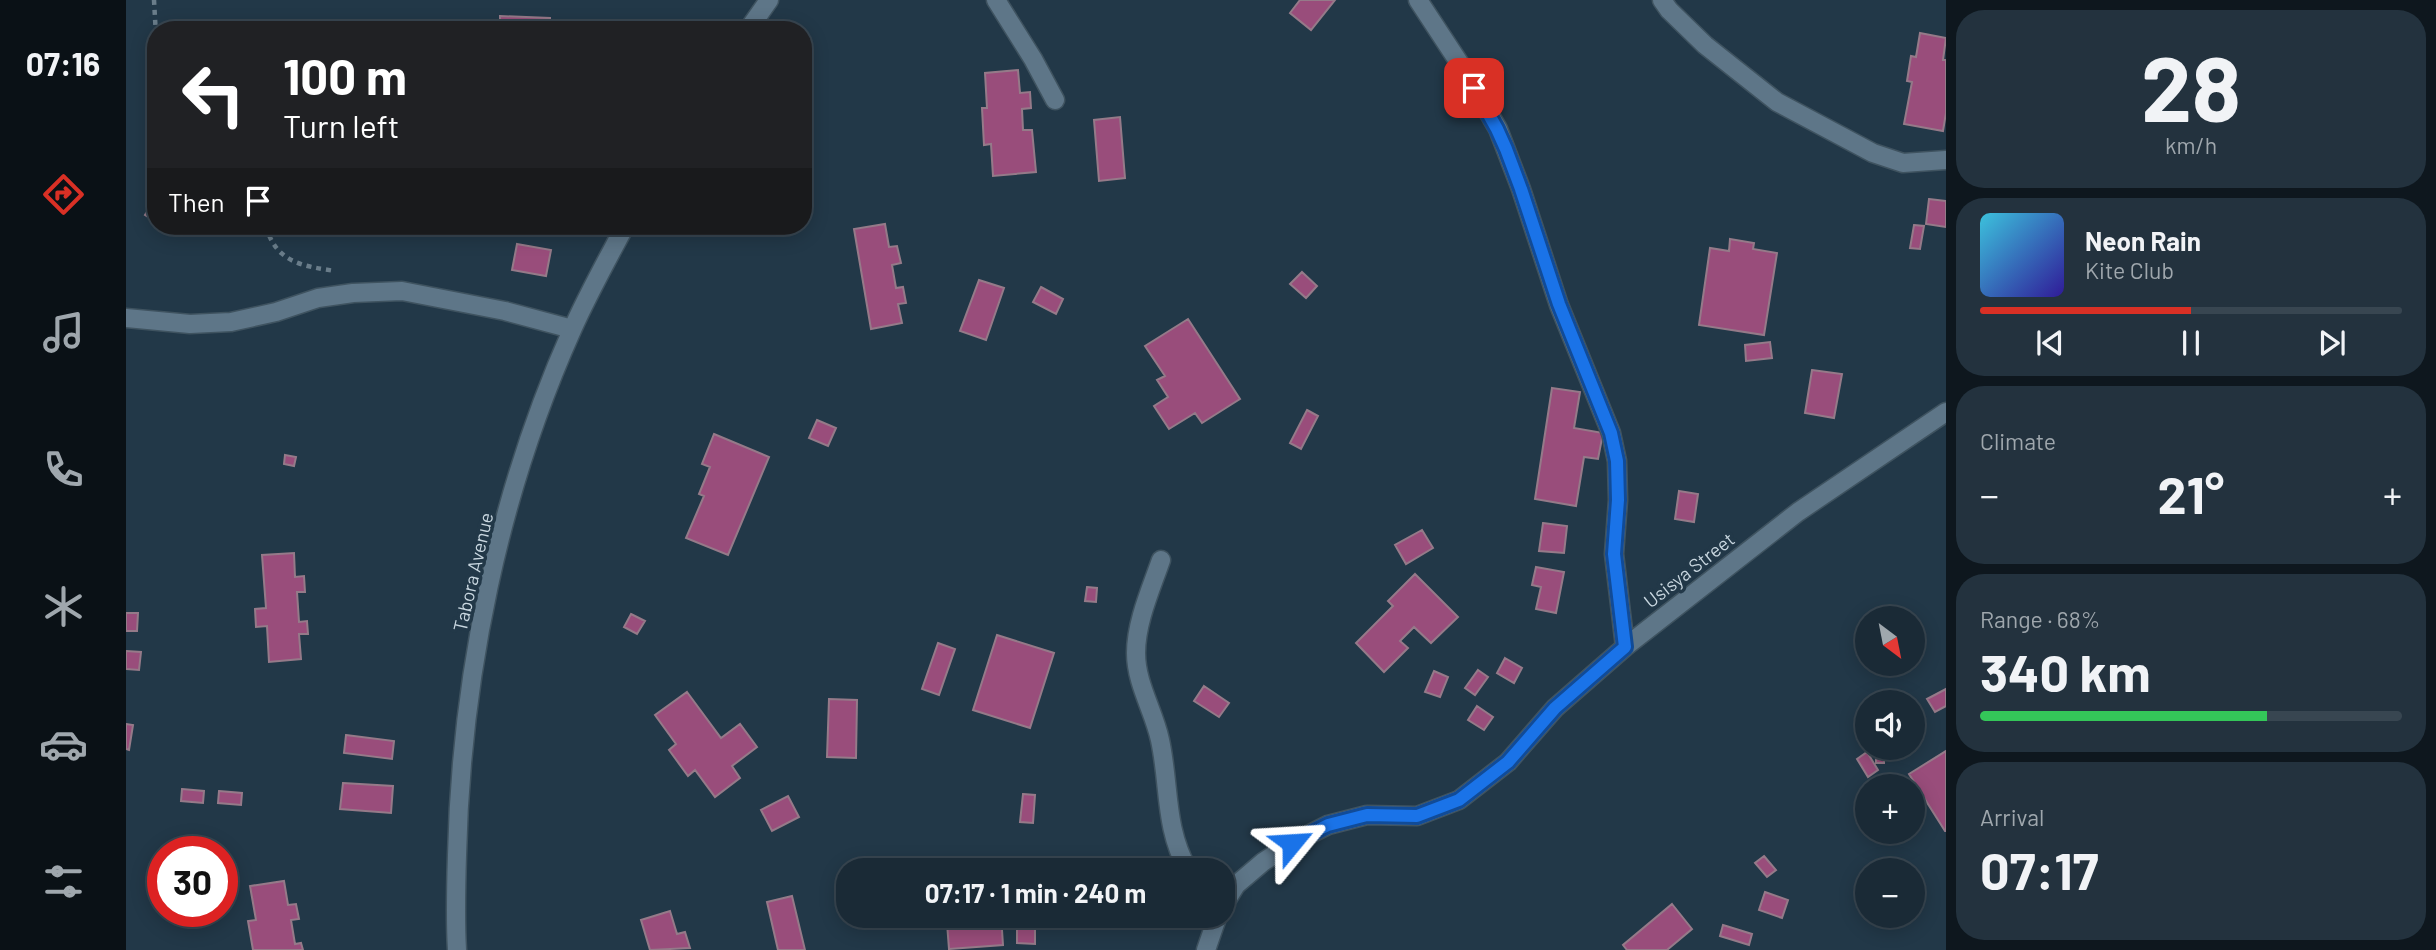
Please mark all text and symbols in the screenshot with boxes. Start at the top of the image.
text: 28 [2141,31,2241,140]
text: 07:16 [26,44,100,82]
text: 100 m [283,46,407,105]
icon: left [168,49,259,140]
pin [1444,58,1504,118]
icon: arrive [1455,69,1493,107]
text: Turn left [283,106,400,144]
text: km/h [2165,131,2217,159]
icon: directions [39,170,88,219]
icon: arrive [239,182,277,220]
text: Then [168,186,225,217]
text: Neon Rain [2085,225,2201,256]
text: Kite Club [2085,256,2174,284]
icon: music [39,308,88,357]
icon: previous [2031,324,2069,362]
icon: pause [2172,324,2210,362]
icon: next [2313,324,2351,362]
text: Climate [1980,427,2056,455]
icon: phone [39,445,88,494]
text: 21° [2158,462,2224,524]
text: − [1980,471,1999,517]
text: + [2383,471,2402,517]
street label: Tabora Avenue [448,510,497,634]
street label: Usisya Street [1639,527,1739,612]
icon: climate [39,582,88,631]
text: Range · 68% [1980,605,2100,633]
north arrow [1855,606,1925,676]
map controls [1855,606,1925,928]
text: 340 km [1980,640,2151,702]
button: sound [1855,690,1925,760]
icon: car [39,720,88,769]
button: + [1855,774,1925,844]
text: Arrival [1980,803,2044,831]
position arrow [1255,806,1329,880]
speed limit sign: 30 [147,836,238,927]
text: 07:17 [1980,838,2099,900]
icon: filters [39,857,88,906]
button: − [1855,858,1925,928]
text: 07:17 · 1 min · 240 m [925,877,1146,908]

